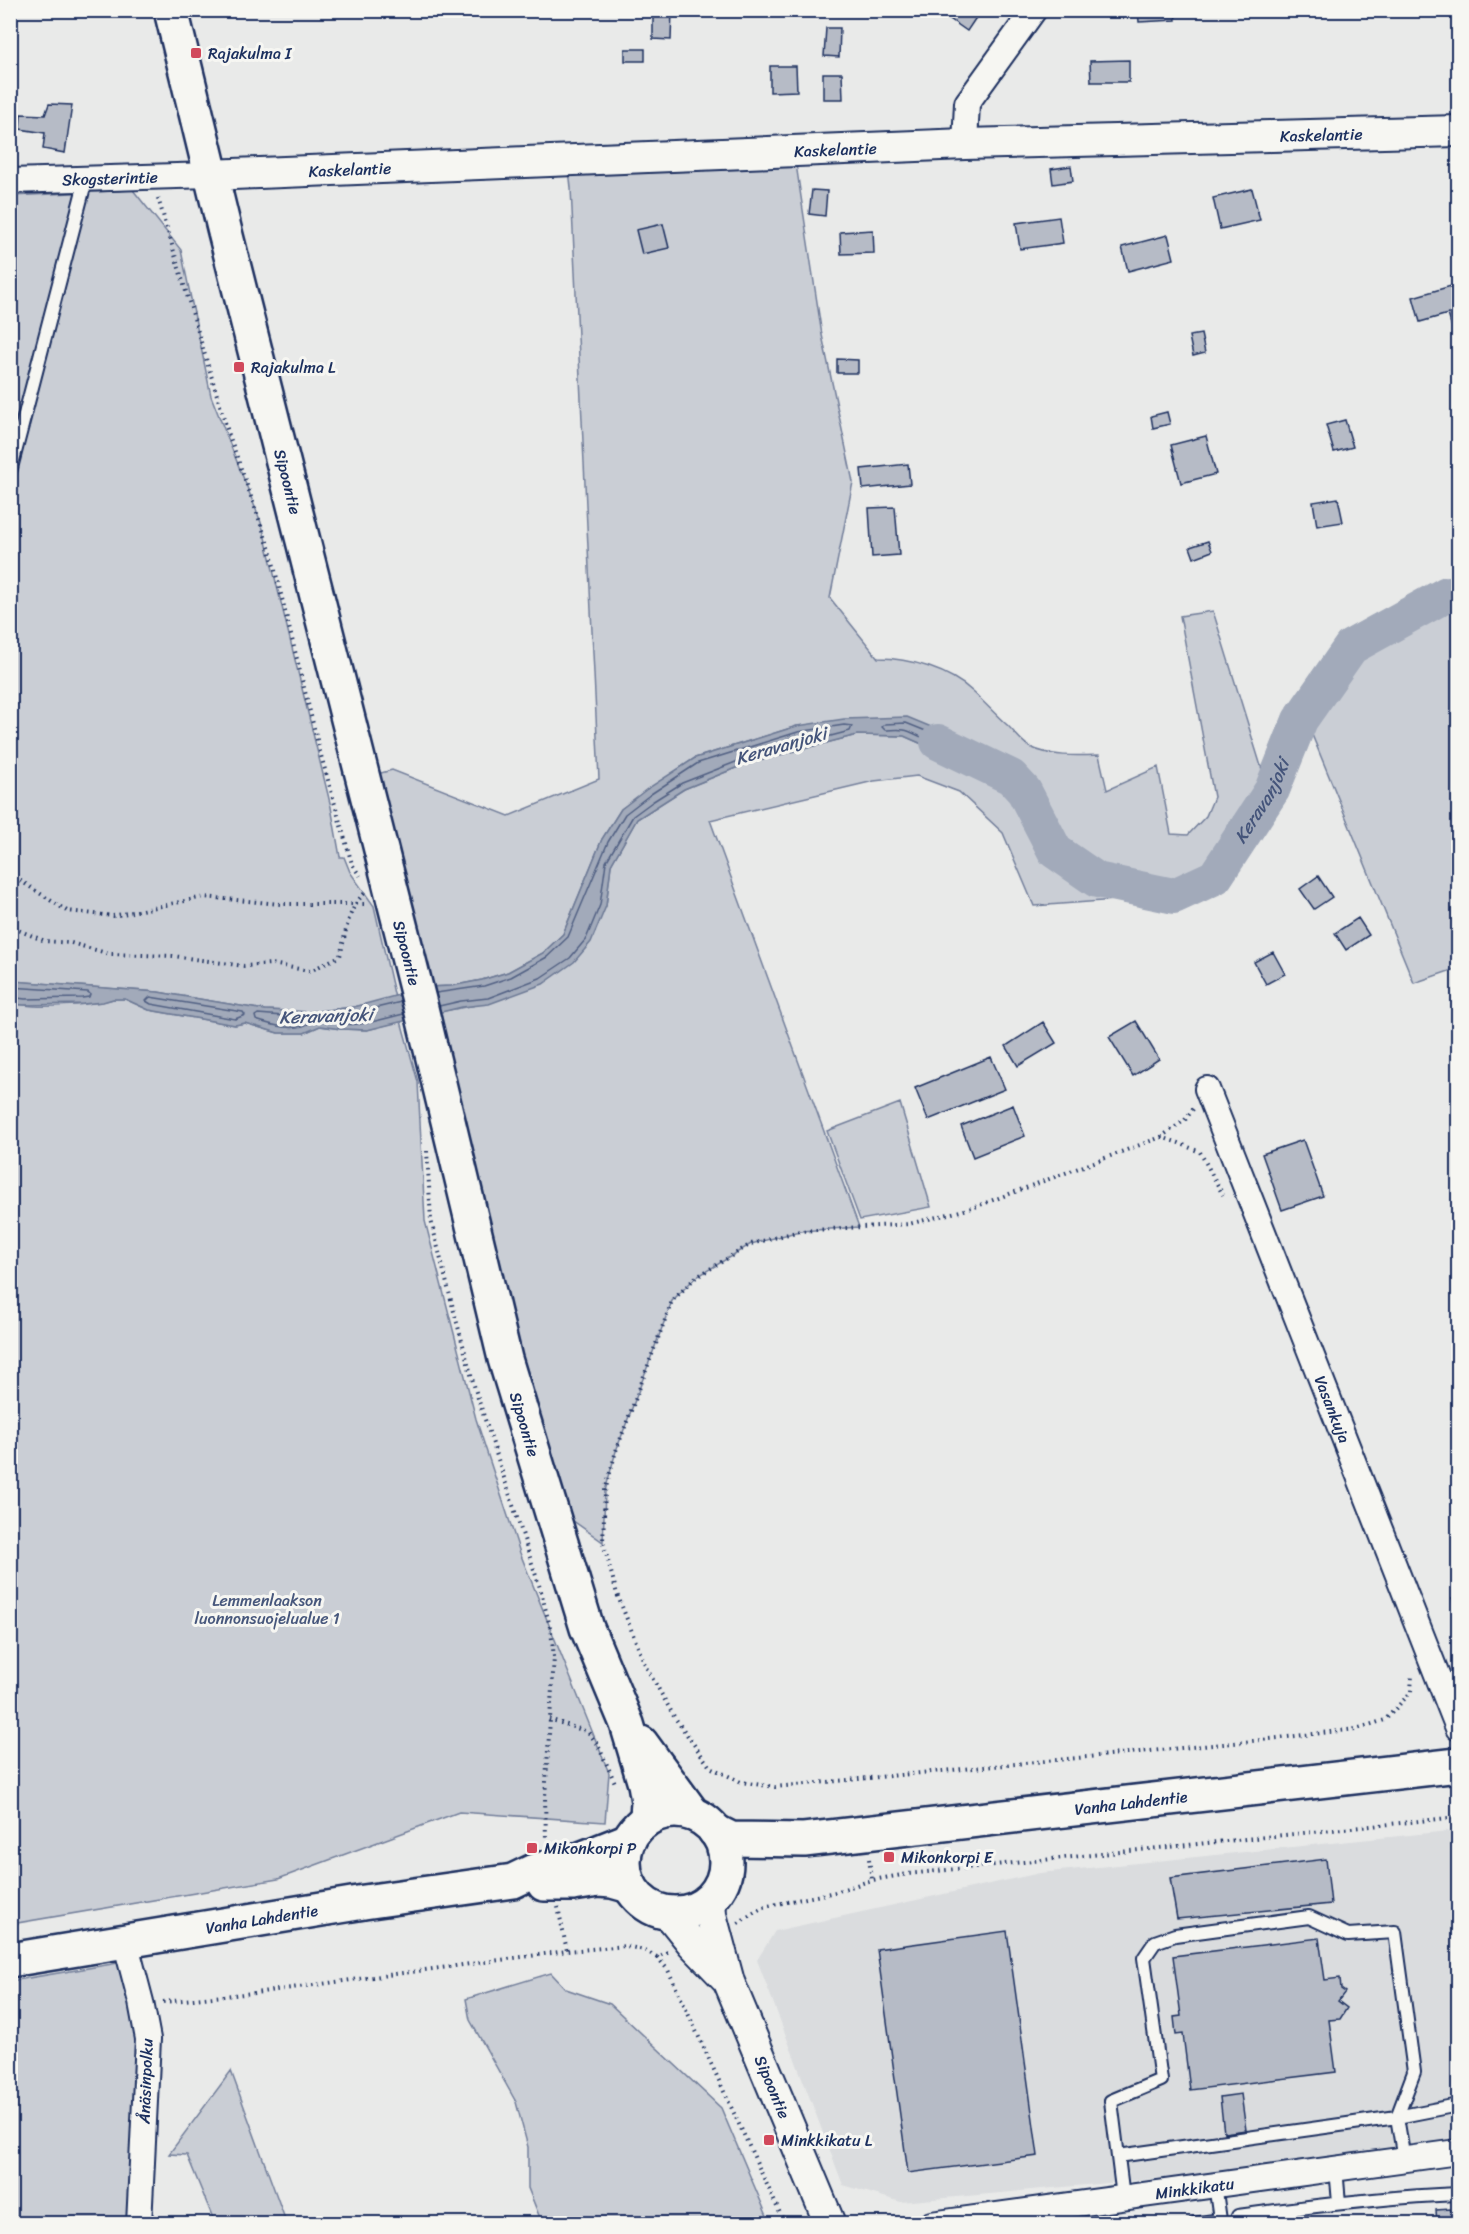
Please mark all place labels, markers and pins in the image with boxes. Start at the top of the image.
place label: Rajakulma I [208,39,293,68]
marker: Rajakulma I [189,46,203,60]
place label: Rajakulma L [251,353,336,382]
marker: Rajakulma L [232,360,246,374]
place label: Mikonkorpi P [544,1834,637,1863]
marker: Mikonkorpi P [525,1841,539,1855]
place label: Mikonkorpi E [901,1843,994,1872]
marker: Mikonkorpi E [882,1850,896,1864]
place label: Minkkikatu L [781,2126,873,2155]
marker: Minkkikatu L [762,2133,776,2147]

